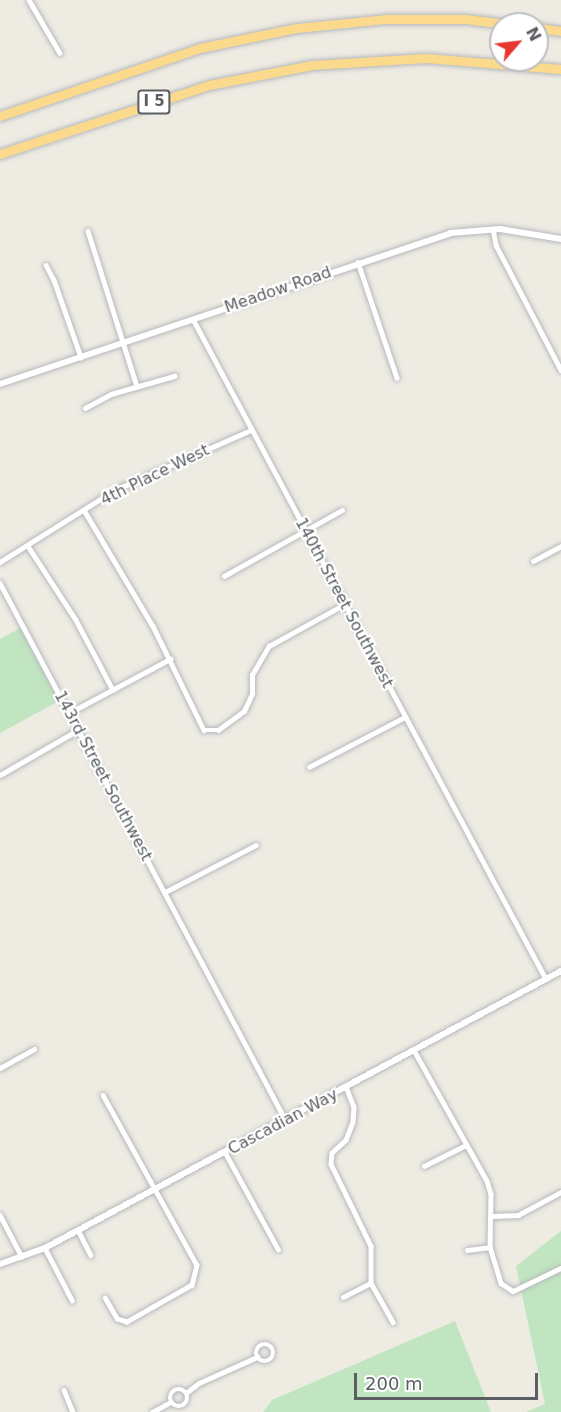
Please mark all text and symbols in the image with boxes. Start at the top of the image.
north arrow [489,12,549,72]
text: N [522,24,545,45]
road number: I 5 [136,90,172,114]
street label: Meadow Road [222,263,334,317]
street label: 4th Place West [97,440,213,510]
street label: 140th Street Southwest [291,515,397,691]
street label: 143rd Street Southwest [50,688,156,864]
street label: Cascadian Way [225,1085,341,1159]
scale bar [357,1361,542,1399]
text: 200 m [365,1373,423,1394]

